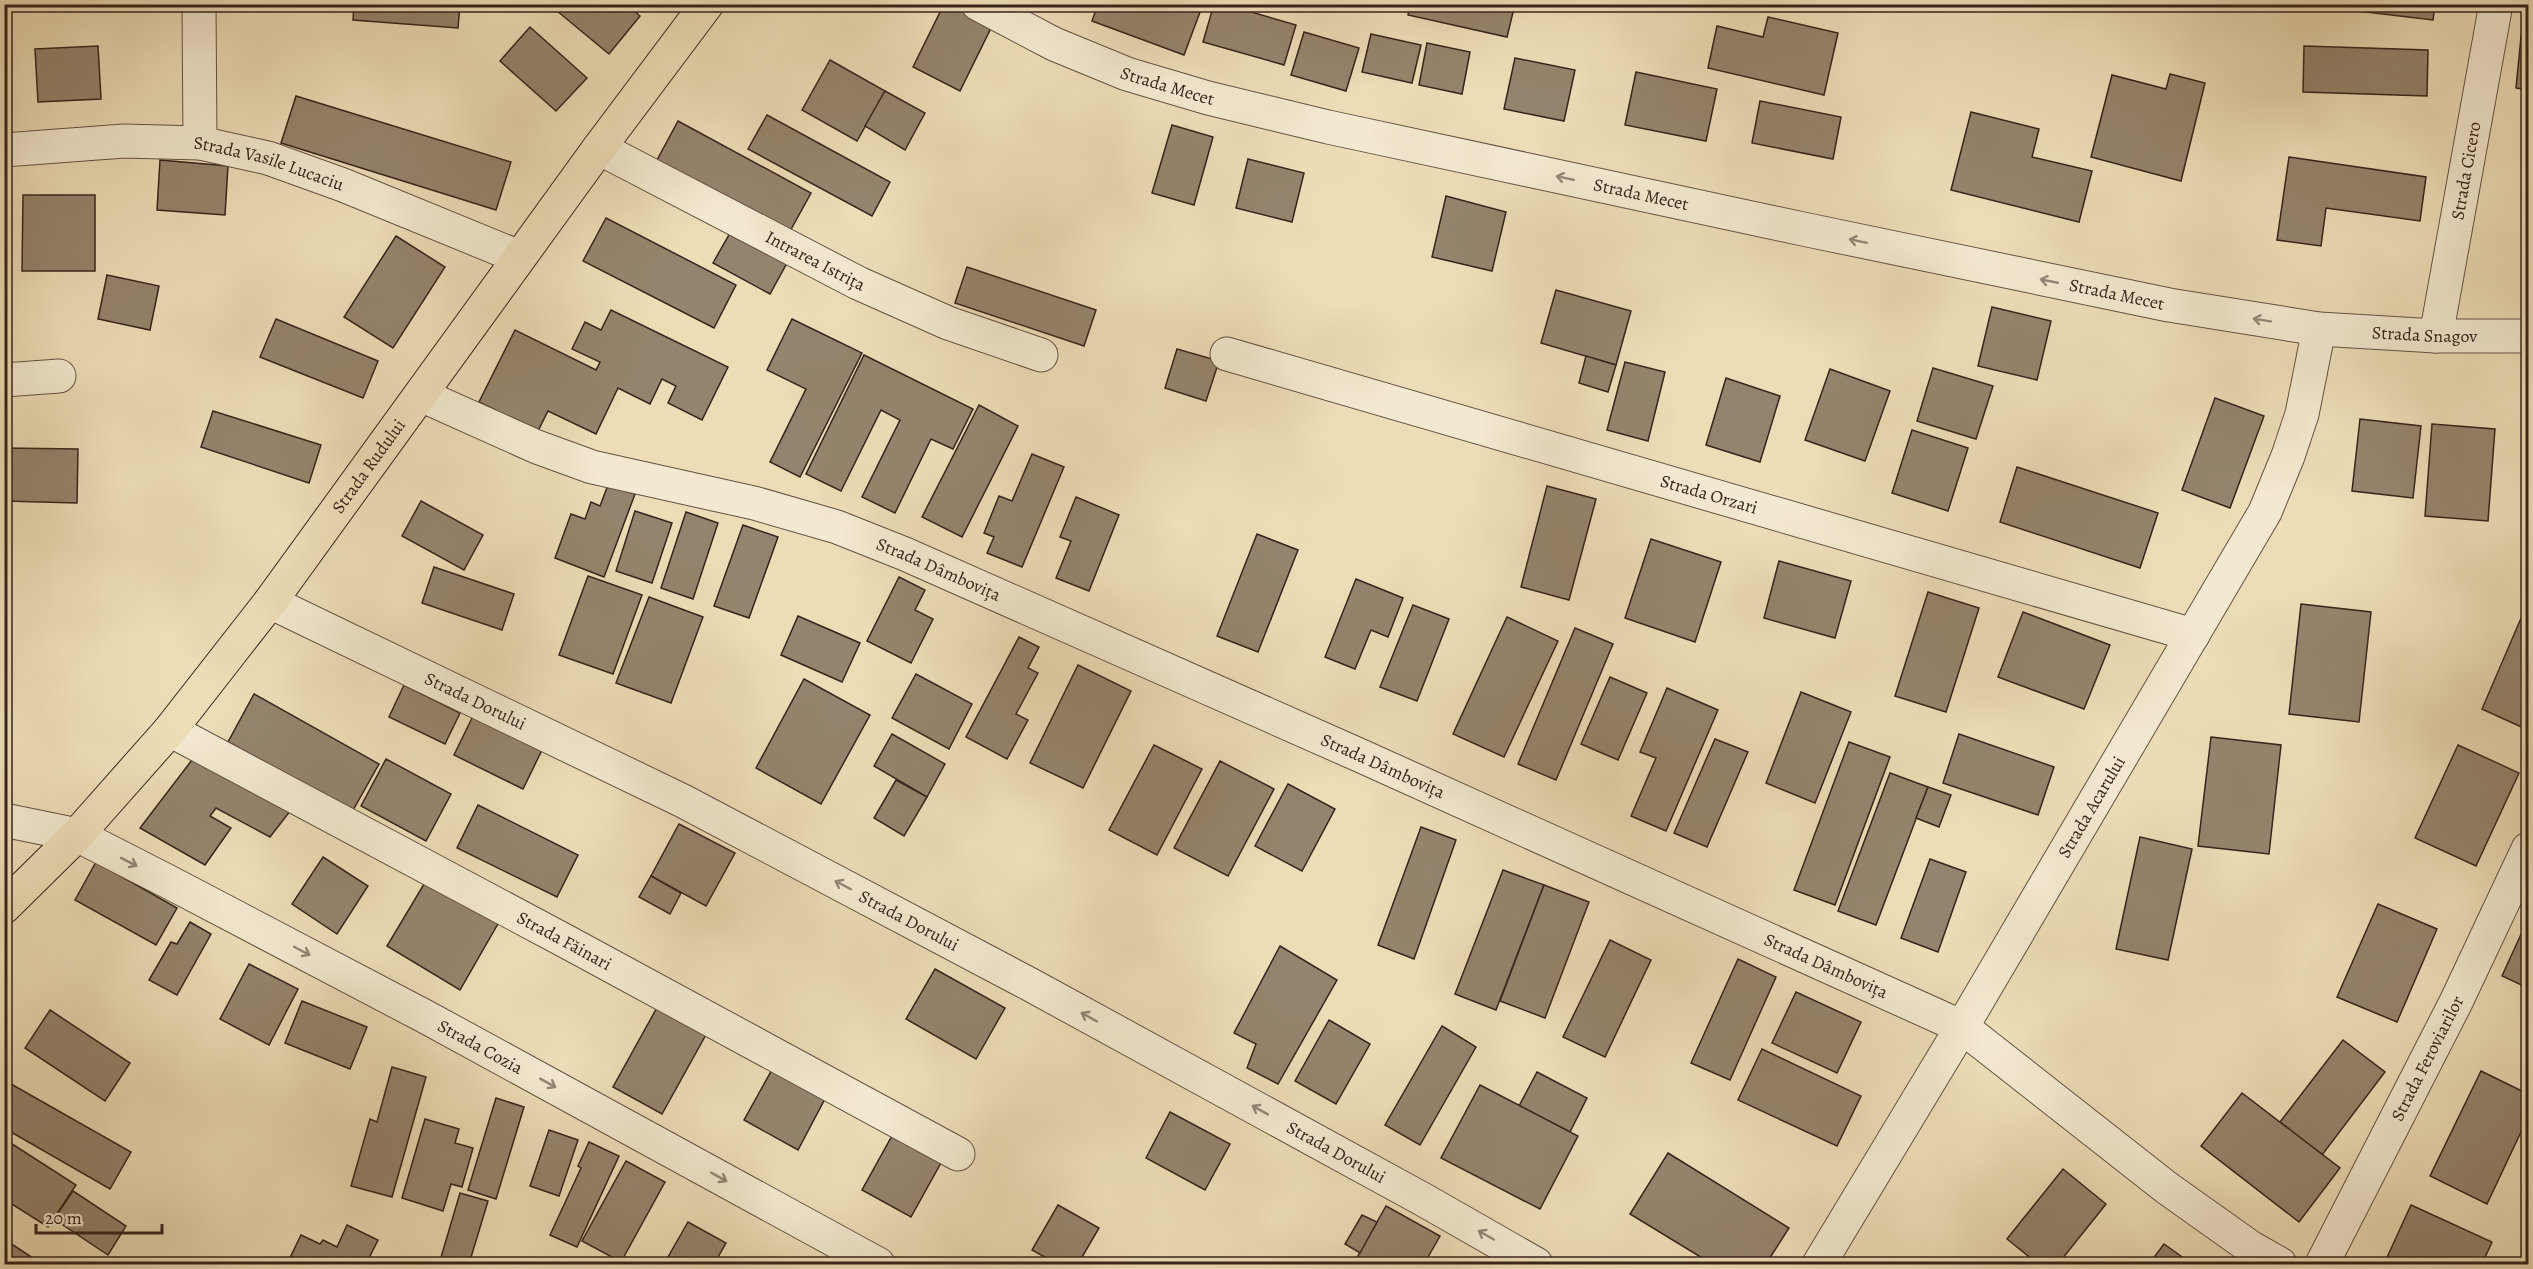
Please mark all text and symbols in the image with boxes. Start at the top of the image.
street label: Strada Mecet [1117,61,1217,111]
street label: Strada Cicero [2445,120,2487,222]
street label: Strada Vasile Lucaciu [193,131,347,196]
one-way arrow [1556,172,1575,183]
street label: Strada Mecet [1591,172,1691,216]
street label: Intrarea Istrița [761,225,870,297]
one-way arrow [1849,235,1868,246]
street label: Strada Mecet [2067,273,2167,316]
one-way arrow [2040,275,2059,286]
one-way arrow [2252,314,2272,325]
street label: Strada Snagov [2371,320,2478,348]
street label: Strada Rudului [326,414,411,518]
street label: Strada Orzari [1658,469,1761,520]
street label: Strada Dâmbovița [873,532,1005,607]
street label: Strada Dorului [421,666,530,736]
street label: Strada Dâmbovița [1317,728,1449,804]
street label: Strada Acarului [2052,752,2131,862]
one-way arrow [120,856,138,868]
one-way arrow [835,879,852,891]
street label: Strada Dorului [855,884,963,957]
street label: Strada Făinari [513,905,616,976]
street label: Strada Dâmbovița [1760,927,1892,1004]
one-way arrow [293,946,311,957]
street label: Strada Feroviarilor [2385,992,2469,1125]
one-way arrow [1081,1011,1098,1023]
street label: Strada Cozia [433,1014,528,1080]
one-way arrow [539,1077,556,1089]
one-way arrow [1252,1104,1269,1116]
street label: Strada Dorului [1282,1115,1390,1189]
one-way arrow [710,1172,728,1183]
scale bar [36,1197,162,1235]
text: 20 m [45,1206,82,1230]
one-way arrow [1477,1229,1494,1241]

